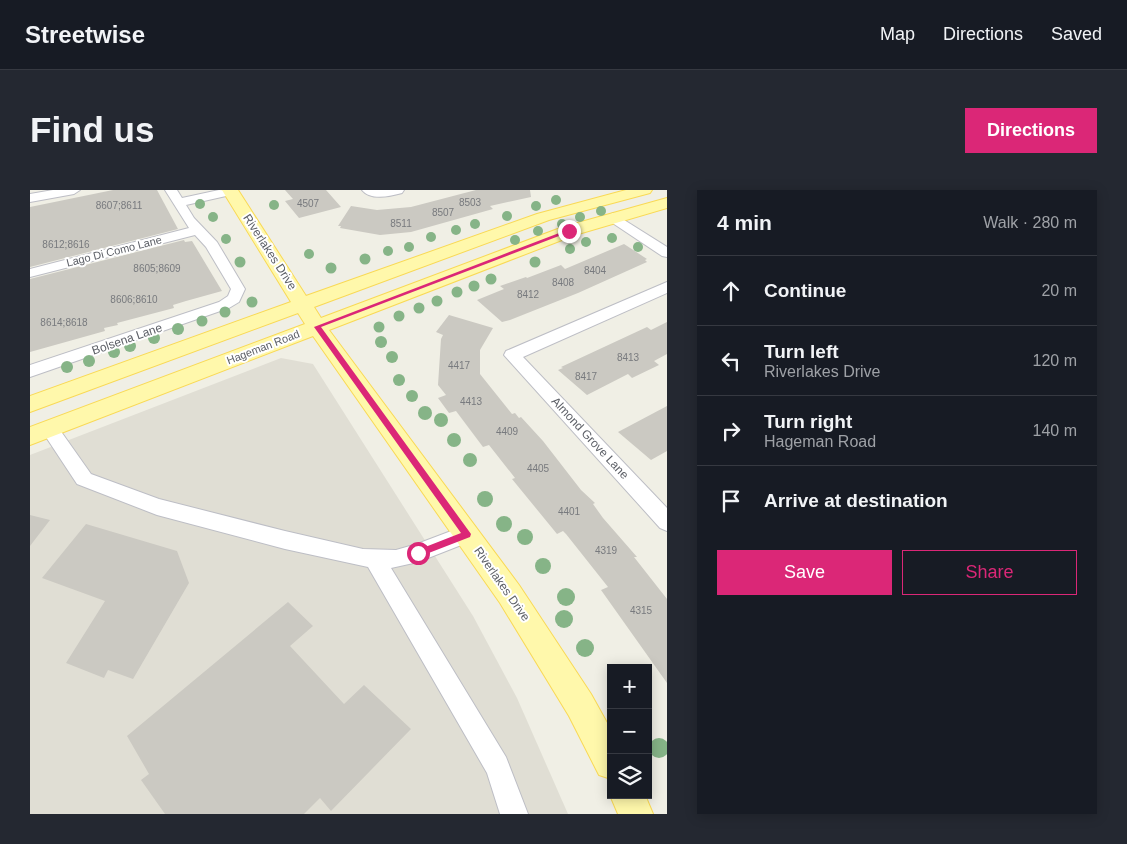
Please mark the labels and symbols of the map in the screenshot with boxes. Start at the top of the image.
house number: 8503 [459,197,482,208]
house number: 4507 [297,198,320,209]
house number: 8607;8611 [96,200,143,211]
house number: 8507 [432,207,455,218]
street label: Riverlakes Drive [240,212,300,293]
house number: 8511 [390,218,412,229]
route end [558,220,581,243]
street label: Lago Di Como Lane [65,233,163,269]
house number: 8612;8616 [42,239,90,250]
house number: 8605;8609 [133,263,181,274]
house number: 8404 [584,265,607,276]
house number: 8408 [552,277,575,288]
house number: 8412 [517,289,540,300]
house number: 8606;8610 [110,294,158,305]
house number: 8614;8618 [40,317,88,328]
street label: Bolsena Lane [90,320,164,358]
street label: Hageman Road [225,328,301,366]
house number: 8413 [617,352,640,363]
house number: 4417 [448,360,471,371]
house number: 8417 [575,371,598,382]
street label: Almond Grove Lane [548,394,632,482]
house number: 4413 [460,396,483,407]
house number: 4409 [496,426,519,437]
house number: 4405 [527,463,550,474]
house number: 4401 [558,506,581,517]
route start [407,542,430,565]
street label: Riverlakes Drive [471,544,533,624]
house number: 4319 [595,545,618,556]
house number: 4315 [630,605,653,616]

